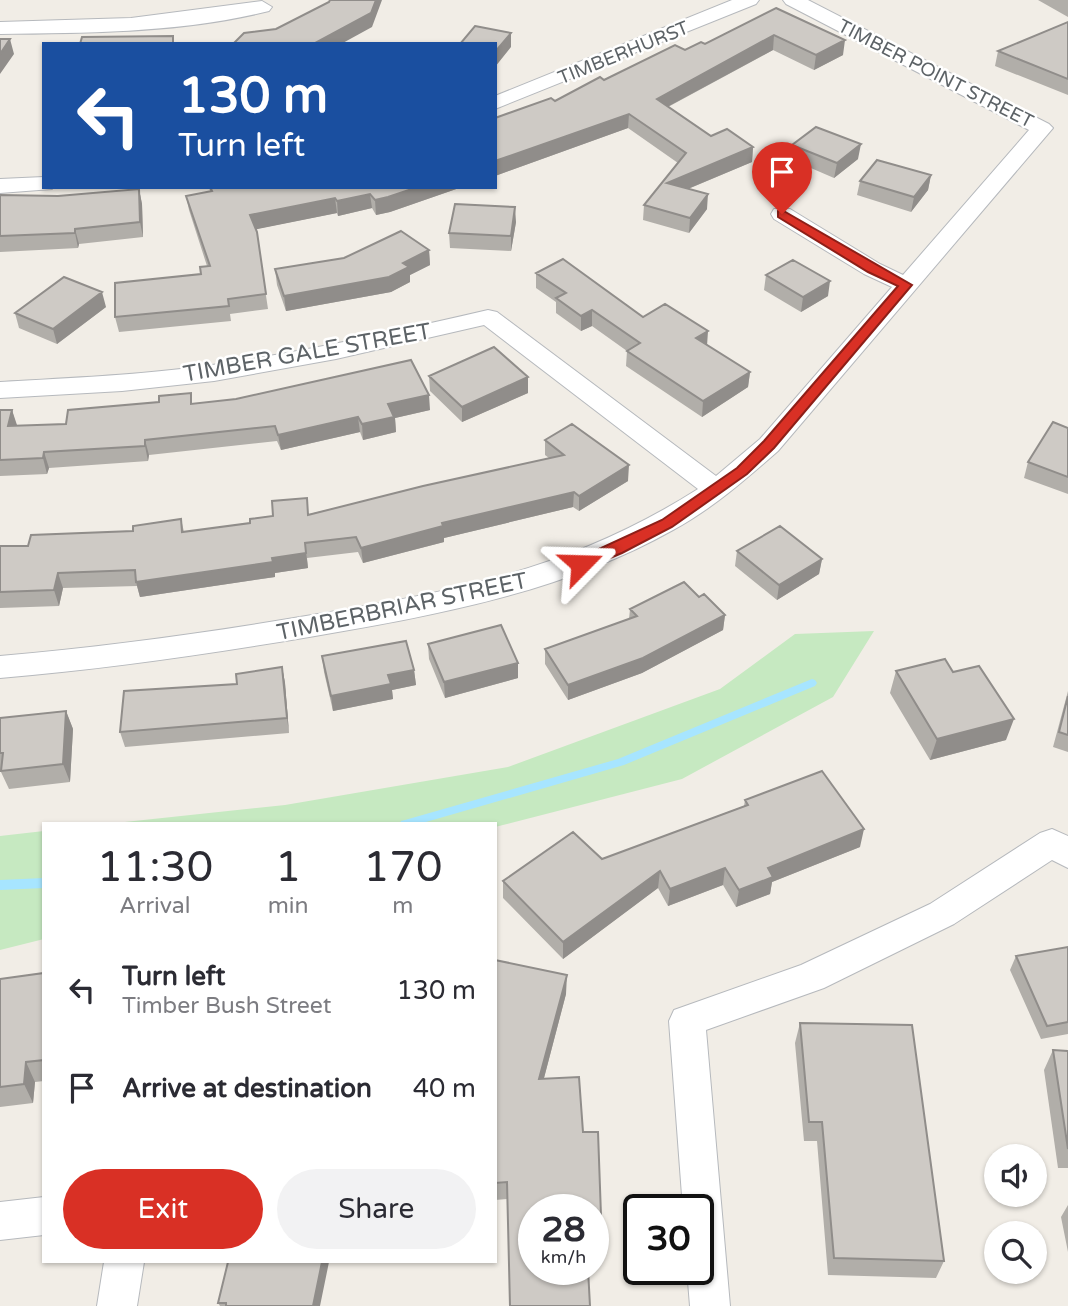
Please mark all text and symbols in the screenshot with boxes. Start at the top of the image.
street label: TIMBER POINT STREET [834,15,1037,133]
street label: TIMBERHURST [555,17,692,89]
text: 130 m [178,67,328,126]
icon: left [63,70,154,161]
text: Turn left [178,127,305,165]
pin [752,142,812,214]
icon: arrive [763,153,801,191]
street label: TIMBER GALE STREET [181,317,433,389]
position arrow [544,527,618,601]
street label: TIMBERBRIAR STREET [274,567,530,647]
text: 11:30 [97,842,213,893]
text: 1 [275,842,301,893]
text: 170 [363,842,442,893]
text: Arrival [119,892,190,920]
text: min [268,892,309,920]
text: m [392,892,413,920]
text: Turn left [122,961,225,992]
icon: left [63,971,101,1009]
text: 130 m [396,975,476,1006]
text: Timber Bush Street [122,992,331,1020]
icon: arrive [63,1069,101,1107]
text: Arrive at destination [122,1073,372,1104]
text: 40 m [413,1073,476,1104]
map controls [984,1144,1047,1284]
button: sound [984,1144,1047,1207]
button: Exit [63,1169,263,1249]
button: Share [277,1169,476,1249]
speed limit sign: 30 [623,1194,714,1285]
text: 28 [542,1209,585,1251]
button: search [984,1221,1047,1284]
text: km/h [541,1246,586,1268]

